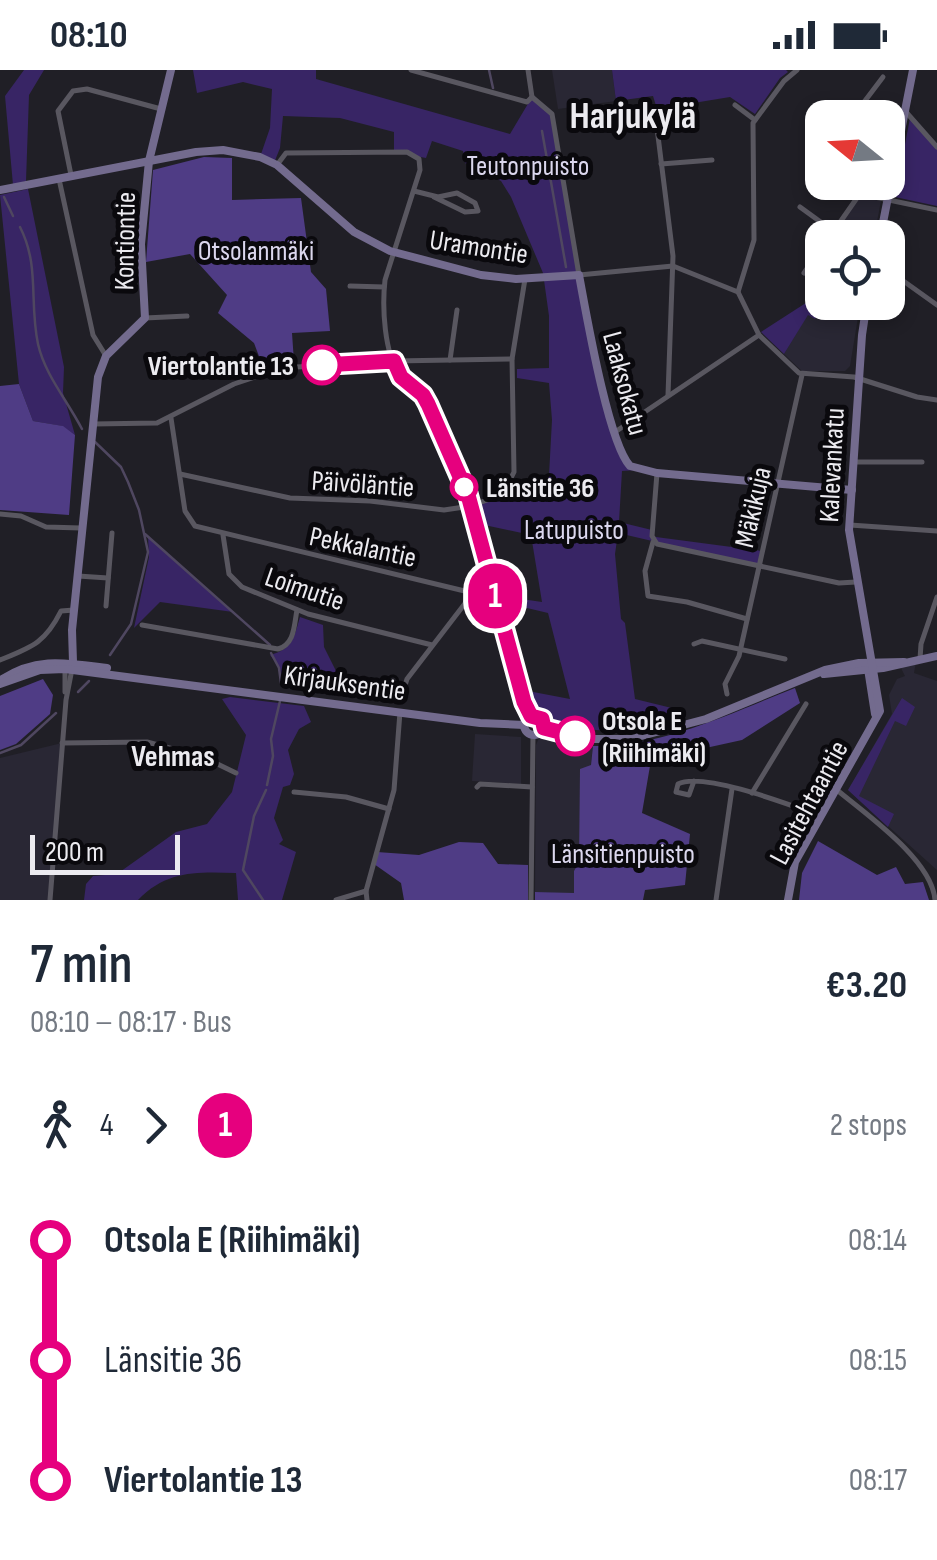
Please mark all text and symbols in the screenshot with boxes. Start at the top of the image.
text: 08:10 [50,13,127,58]
district label: Harjukylä [570,94,696,139]
north arrow [805,100,905,200]
map controls [805,100,905,320]
park label: Teutonpuisto [467,150,589,183]
street label: Kontiontie [108,191,143,291]
button: locate [805,220,905,320]
street label: Uramontie [427,223,530,272]
park label: Otsolanmäki [198,235,314,268]
street label: Laaksokatu [595,328,654,439]
marker: Viertolantie 13 [303,346,341,384]
place label: Viertolantie 13 [148,350,294,383]
street label: Kalevankatu [813,407,852,523]
street label: Päivöläntie [310,464,415,505]
street label: Mäkikuja [728,464,779,551]
place label: Länsitie 36 [486,472,595,505]
marker: Länsitie 36 [451,474,477,500]
park label: Latupuisto [524,514,624,547]
street label: Pekkalantie [306,520,419,575]
street label: Loimutie [261,561,348,618]
line badge: 1 [462,564,528,628]
text: 1 [488,575,502,618]
street label: Kirjauksentie [282,659,408,708]
place label: Otsola E (Riihimäki) [602,705,706,770]
marker: Otsola E (Riihimäki) [556,717,594,755]
street label: Lasitehtaantie [763,735,856,870]
district label: Vehmas [131,739,215,775]
scale bar [30,830,180,874]
text: 200 m [45,836,104,869]
park label: Länsitienpuisto [551,838,695,871]
text: 7 min [30,932,133,999]
text: €3.20 [826,963,907,1008]
text: 08:10 – 08:17 · Bus [30,1003,232,1042]
icon: walk [30,1098,85,1153]
icon: forward [128,1098,183,1153]
text: 1 [218,1104,232,1147]
text: 4 [100,1106,113,1145]
text: 2 stops [830,1106,907,1145]
text: Otsola E (Riihimäki) [104,1218,360,1263]
text: 08:14 [848,1221,907,1260]
text: Länsitie 36 [104,1338,242,1383]
text: 08:15 [849,1341,907,1380]
text: Viertolantie 13 [104,1458,303,1503]
text: 08:17 [849,1461,907,1500]

